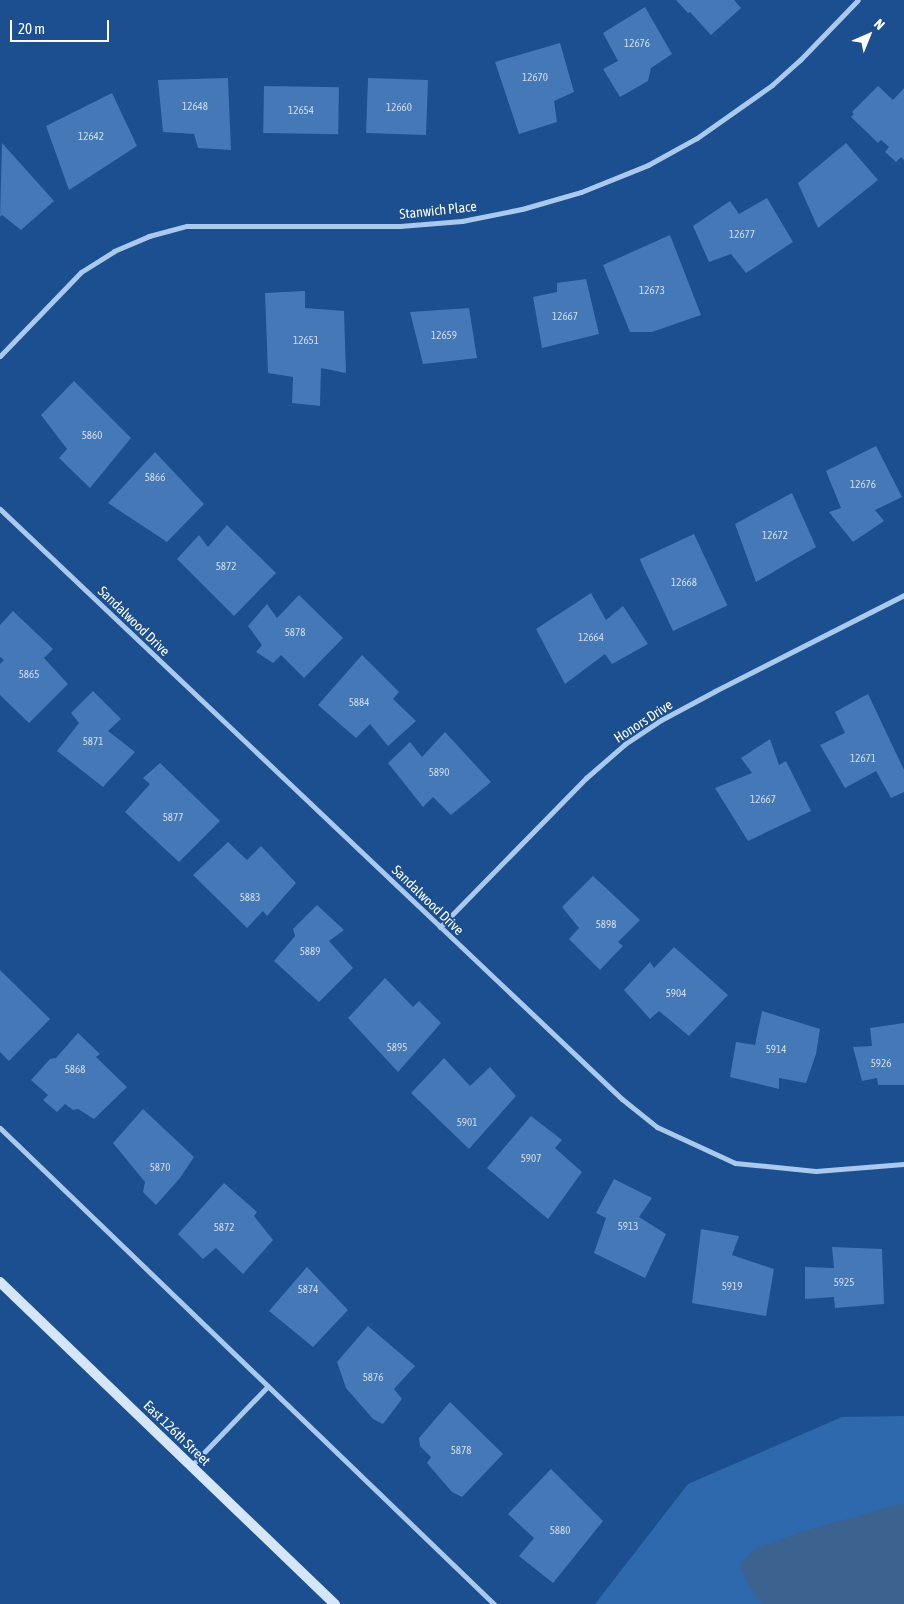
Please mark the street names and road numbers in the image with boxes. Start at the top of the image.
street label: Stanwich Place [399,198,477,222]
street label: Sandalwood Drive [95,583,173,659]
street label: Honors Drive [611,696,675,746]
street label: Sandalwood Drive [389,862,467,938]
street label: East 126th Street [140,1397,214,1469]

